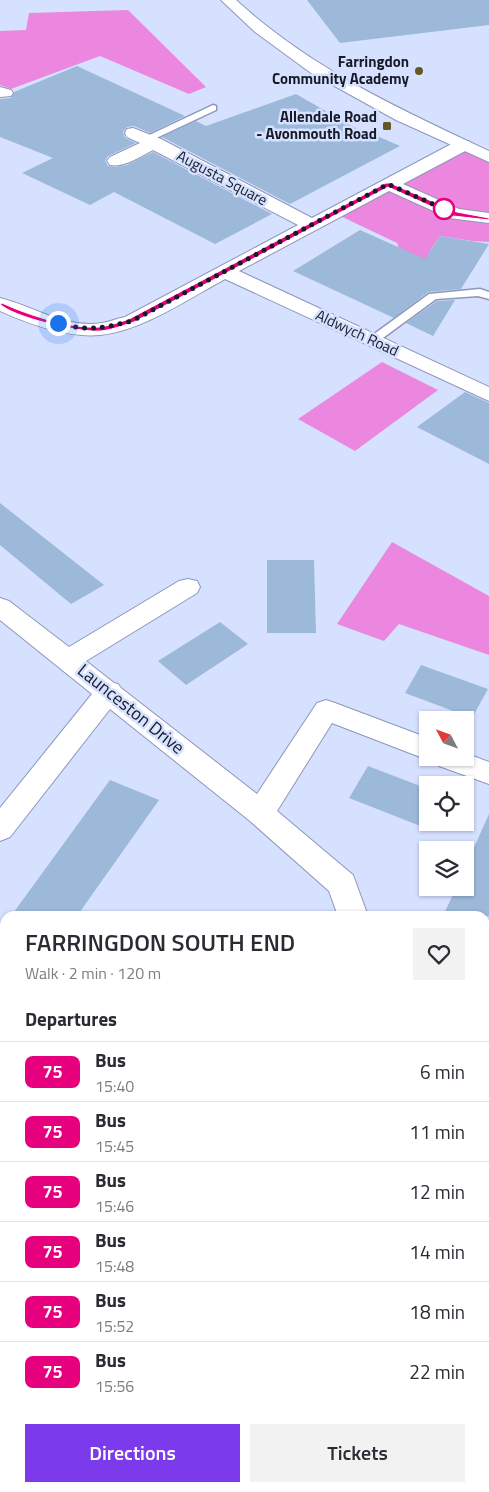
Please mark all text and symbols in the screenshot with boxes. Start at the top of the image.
place label: Farringdon Community Academy [272,50,409,90]
marker: Farringdon Community Academy [413,65,425,77]
place label: Allendale Road - Avonmouth Road [256,105,377,145]
marker: Allendale Road - Avonmouth Road [381,120,393,132]
street label: Augusta Square [173,144,272,211]
unlabelled marker [433,198,455,220]
street label: Aldwych Road [312,303,403,362]
your location [46,311,71,336]
street label: Launceston Drive [72,657,191,760]
north arrow [419,711,474,766]
map controls [419,711,474,896]
button: locate [419,776,474,831]
button: layers [419,841,474,896]
text: FARRINGDON SOUTH END [25,924,295,960]
button: heart [413,928,465,980]
text: Walk · 2 min · 120 m [25,961,161,985]
text: Departures [25,1004,117,1033]
text: Bus [95,1045,126,1074]
text: 6 min [420,1057,465,1086]
text: 75 [42,1058,63,1085]
text: 15:40 [95,1074,134,1098]
text: Bus [95,1105,126,1134]
text: 11 min [409,1117,465,1146]
text: 75 [42,1118,63,1145]
text: 15:45 [95,1134,134,1158]
text: Bus [95,1165,126,1194]
text: 12 min [409,1177,465,1206]
text: 75 [42,1178,63,1205]
text: 15:46 [95,1194,134,1218]
text: Bus [95,1225,126,1254]
text: 14 min [409,1237,465,1266]
text: 75 [42,1238,63,1265]
text: 15:48 [95,1254,134,1278]
text: Bus [95,1285,126,1314]
text: 18 min [409,1297,465,1326]
text: 75 [42,1298,63,1325]
text: 15:52 [95,1314,134,1338]
text: Bus [95,1345,126,1374]
text: 22 min [409,1357,465,1386]
text: 75 [42,1358,63,1385]
text: 15:56 [95,1374,134,1398]
button: Directions [25,1424,240,1482]
button: Tickets [250,1424,465,1482]

